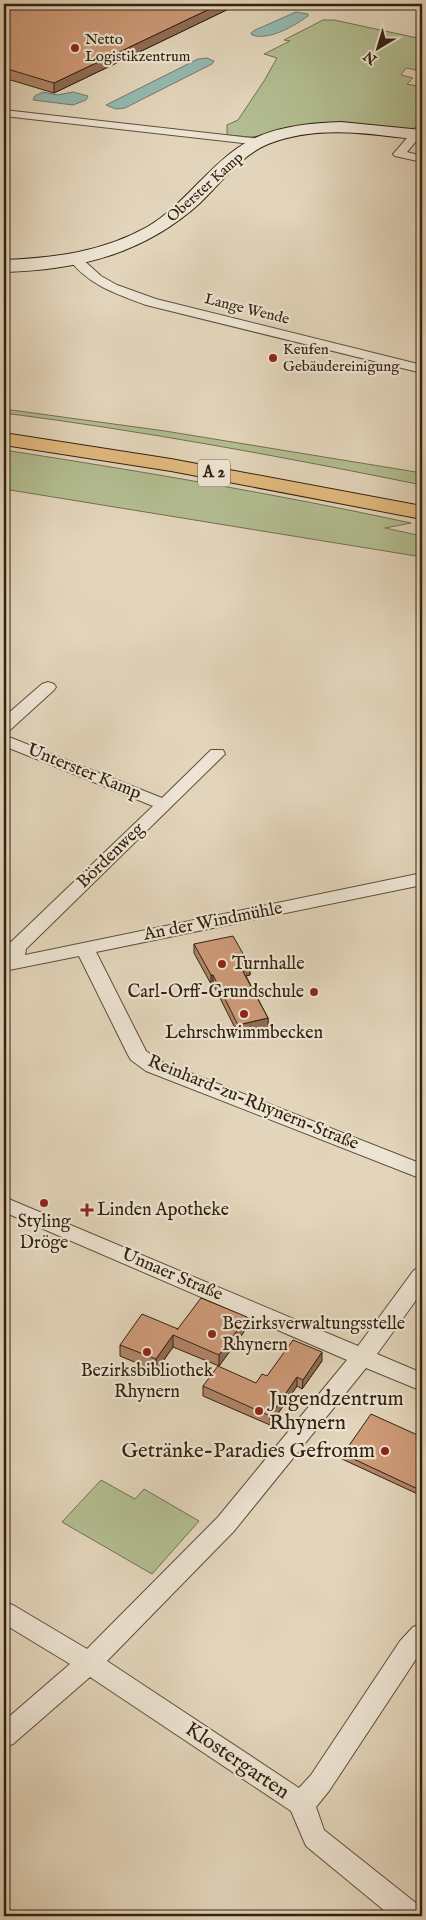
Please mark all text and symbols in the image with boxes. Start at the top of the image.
north arrow [354,22,404,72]
place label: Netto Logistikzentrum [85,30,191,66]
marker: Netto Logistikzentrum [69,42,81,54]
text: N [360,47,382,69]
street label: Oberster Kamp [163,148,247,226]
street label: Lange Wende [203,289,291,329]
place label: Keufen Gebäudereinigung [283,340,400,376]
marker: Keufen Gebäudereinigung [267,352,279,364]
road number: A 2 [198,459,230,486]
street label: Unterster Kamp [24,739,145,805]
street label: Bördenweg [72,818,150,894]
street label: An der Windmühle [141,897,284,947]
place label: Turnhalle [232,953,304,976]
marker: Turnhalle [216,958,228,970]
place label: Carl-Orff-Grundschule [127,981,304,1004]
marker: Carl-Orff-Grundschule [308,986,320,998]
marker: Lehrschwimmbecken [238,1008,250,1020]
place label: Lehrschwimmbecken [165,1022,323,1045]
street label: Reinhard-zu-Rhynern-Straße [144,1050,362,1156]
marker: Styling Dröge [38,1197,50,1209]
place label: Linden Apotheke [97,1199,229,1222]
marker: Linden Apotheke [81,1204,93,1216]
place label: Styling Dröge [17,1211,71,1255]
street label: Unnaer Straße [118,1243,226,1307]
place label: Bezirksverwaltungsstelle Rhynern [222,1313,405,1357]
marker: Bezirksverwaltungsstelle Rhynern [206,1328,218,1340]
marker: Bezirksbibliothek Rhynern [141,1346,153,1358]
place label: Bezirksbibliothek Rhynern [81,1360,214,1404]
place label: Jugendzentrum Rhynern [267,1386,404,1437]
marker: Jugendzentrum Rhynern [253,1405,265,1417]
place label: Getränke-Paradies Gefromm [121,1438,375,1465]
marker: Getränke-Paradies Gefromm [379,1445,391,1457]
street label: Klostergarten [180,1716,294,1806]

